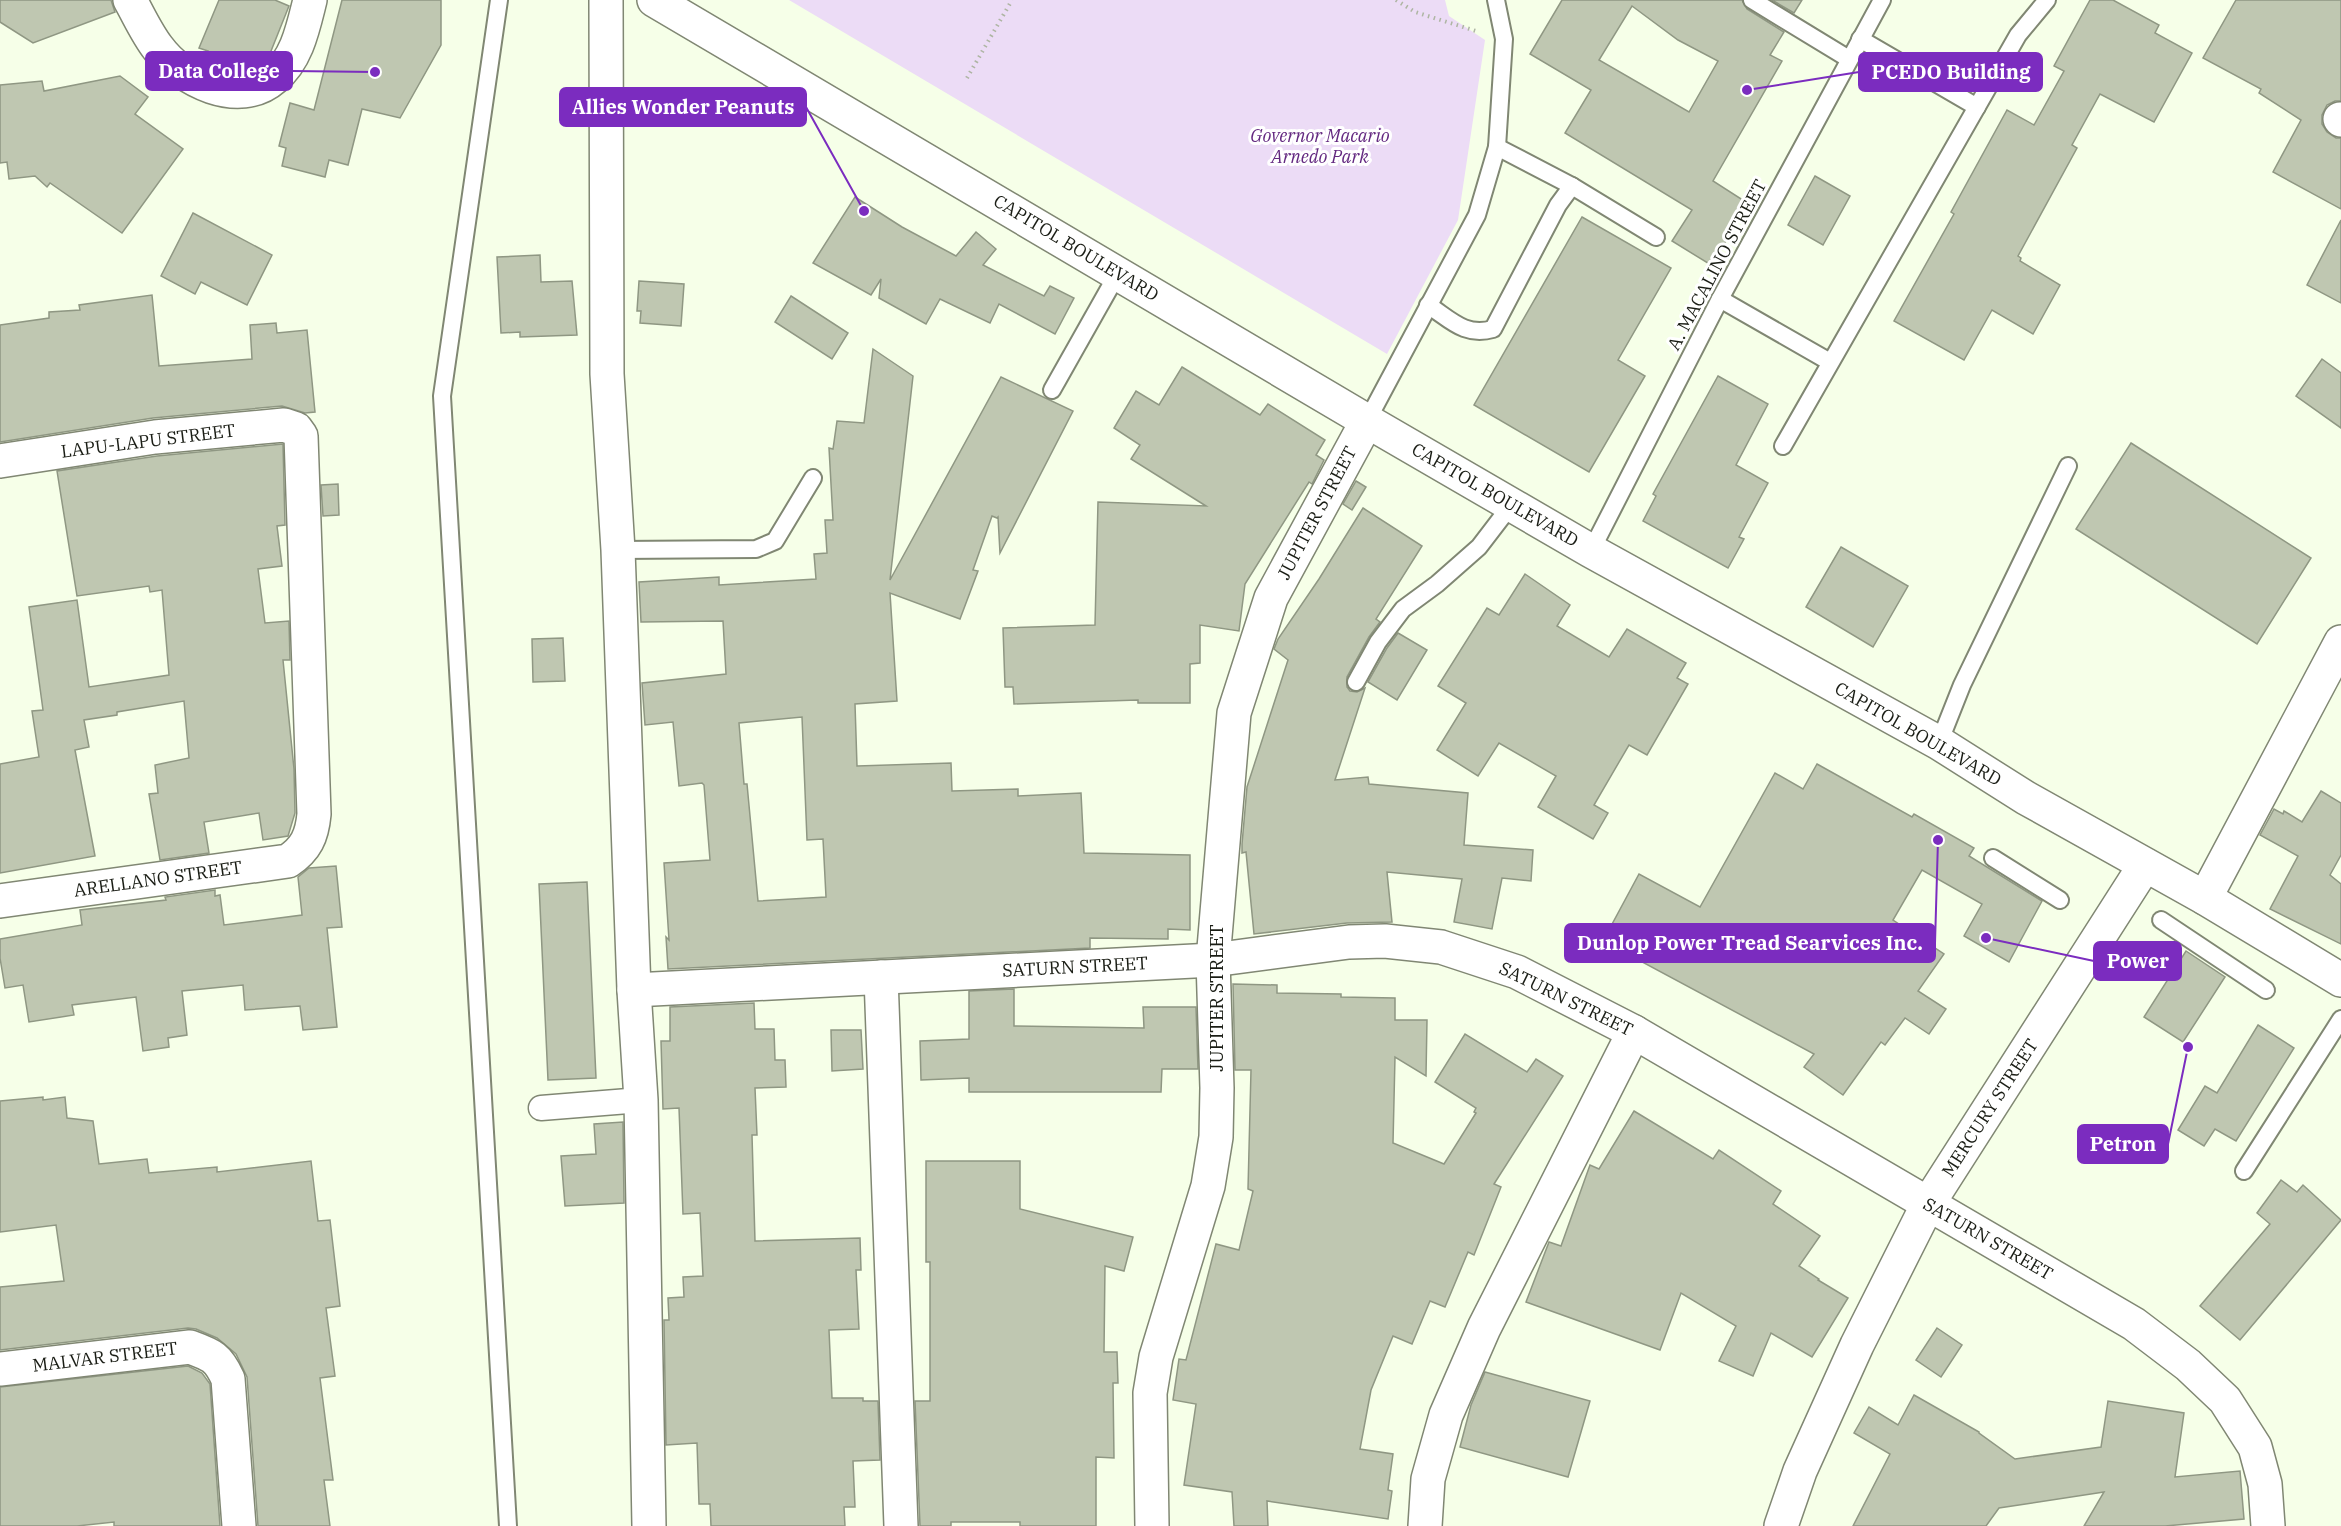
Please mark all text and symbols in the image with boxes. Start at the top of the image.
callout: Data College [146,52,292,90]
callout: PCEDO Building [1859,53,2042,91]
text: Data College [158,57,280,84]
text: PCEDO Building [1871,58,2031,85]
callout: Allies Wonder Peanuts [560,88,806,126]
text: Allies Wonder Peanuts [572,93,794,120]
park label: Governor Macario Arnedo Park [1250,124,1390,168]
street label: A. MACALINO STREET [1662,175,1771,354]
street label: CAPITOL BOULEVARD [989,189,1163,306]
street label: LAPU-LAPU STREET [59,418,237,463]
street label: CAPITOL BOULEVARD [1408,437,1583,552]
street label: JUPITER STREET [1272,442,1361,583]
street label: CAPITOL BOULEVARD [1831,676,2006,791]
street label: ARELLANO STREET [72,855,244,902]
street label: JUPITER STREET [1205,924,1228,1072]
callout: Dunlop Power Tread Searvices Inc. [1565,924,1935,962]
text: Dunlop Power Tread Searvices Inc. [1577,929,1923,956]
callout: Power [2094,942,2181,980]
text: Power [2107,947,2169,974]
street label: SATURN STREET [1001,951,1149,982]
street label: SATURN STREET [1496,956,1637,1041]
street label: MERCURY STREET [1936,1034,2043,1181]
callout: Petron [2078,1125,2168,1163]
text: Petron [2090,1130,2156,1157]
street label: SATURN STREET [1919,1192,2057,1285]
street label: MALVAR STREET [31,1336,179,1377]

